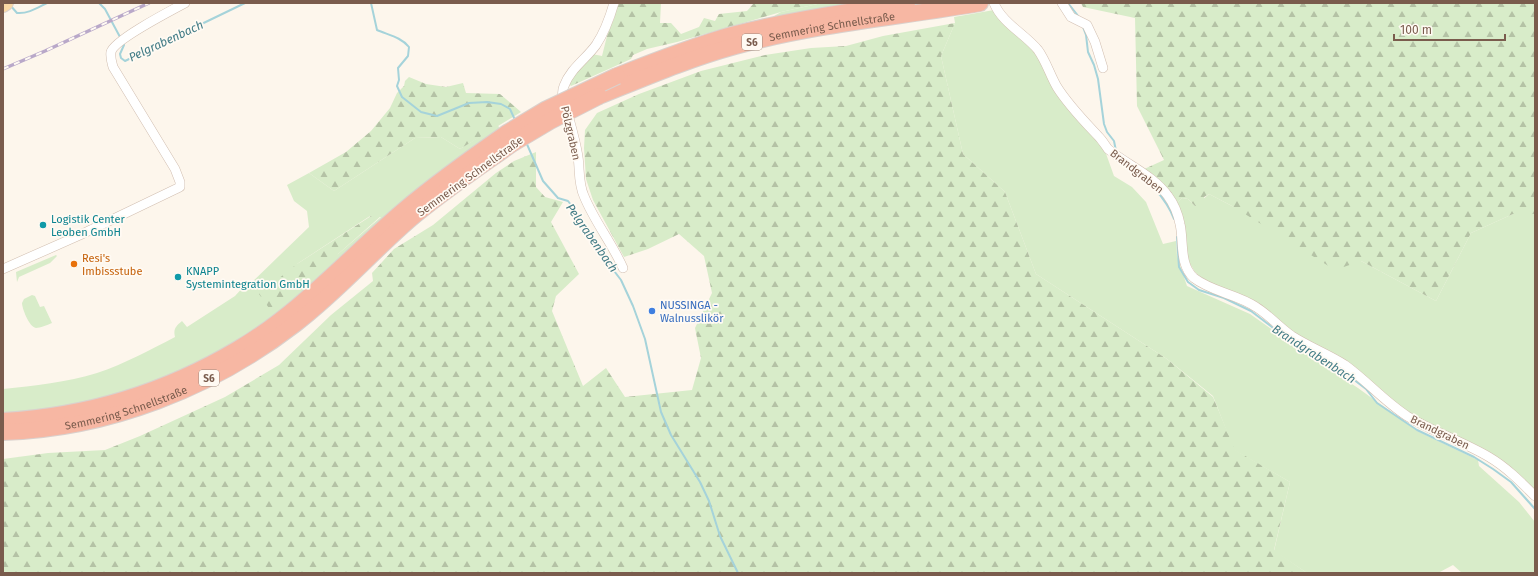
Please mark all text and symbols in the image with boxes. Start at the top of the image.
street label: Semmering Schnellstraße [768,10,896,44]
scale bar [1394,16,1505,42]
water label: Pelgrabenbach [126,18,206,64]
text: 100 m [1400,23,1432,37]
road number: S6 [742,34,762,50]
street label: Pölzgraben [558,105,583,161]
street label: Semmering Schnellstraße [415,134,526,219]
street label: Brandgraben [1107,147,1166,196]
water label: Pelgrabenbach [563,201,621,275]
place label: Logistik Center Leoben GmbH [51,213,125,239]
marker: Logistik Center Leoben GmbH [38,220,48,230]
place label: Resi's Imbissstube [82,252,142,278]
marker: Resi's Imbissstube [69,259,79,269]
place label: KNAPP Systemintegration GmbH [186,265,310,291]
marker: KNAPP Systemintegration GmbH [173,272,183,282]
place label: NUSSINGA - Walnusslikör [660,299,724,325]
marker: NUSSINGA - Walnusslikör [647,306,657,316]
water label: Brandgrabenbach [1270,322,1358,386]
road number: S6 [199,370,219,386]
street label: Semmering Schnellstraße [64,383,189,433]
street label: Brandgraben [1408,413,1471,452]

